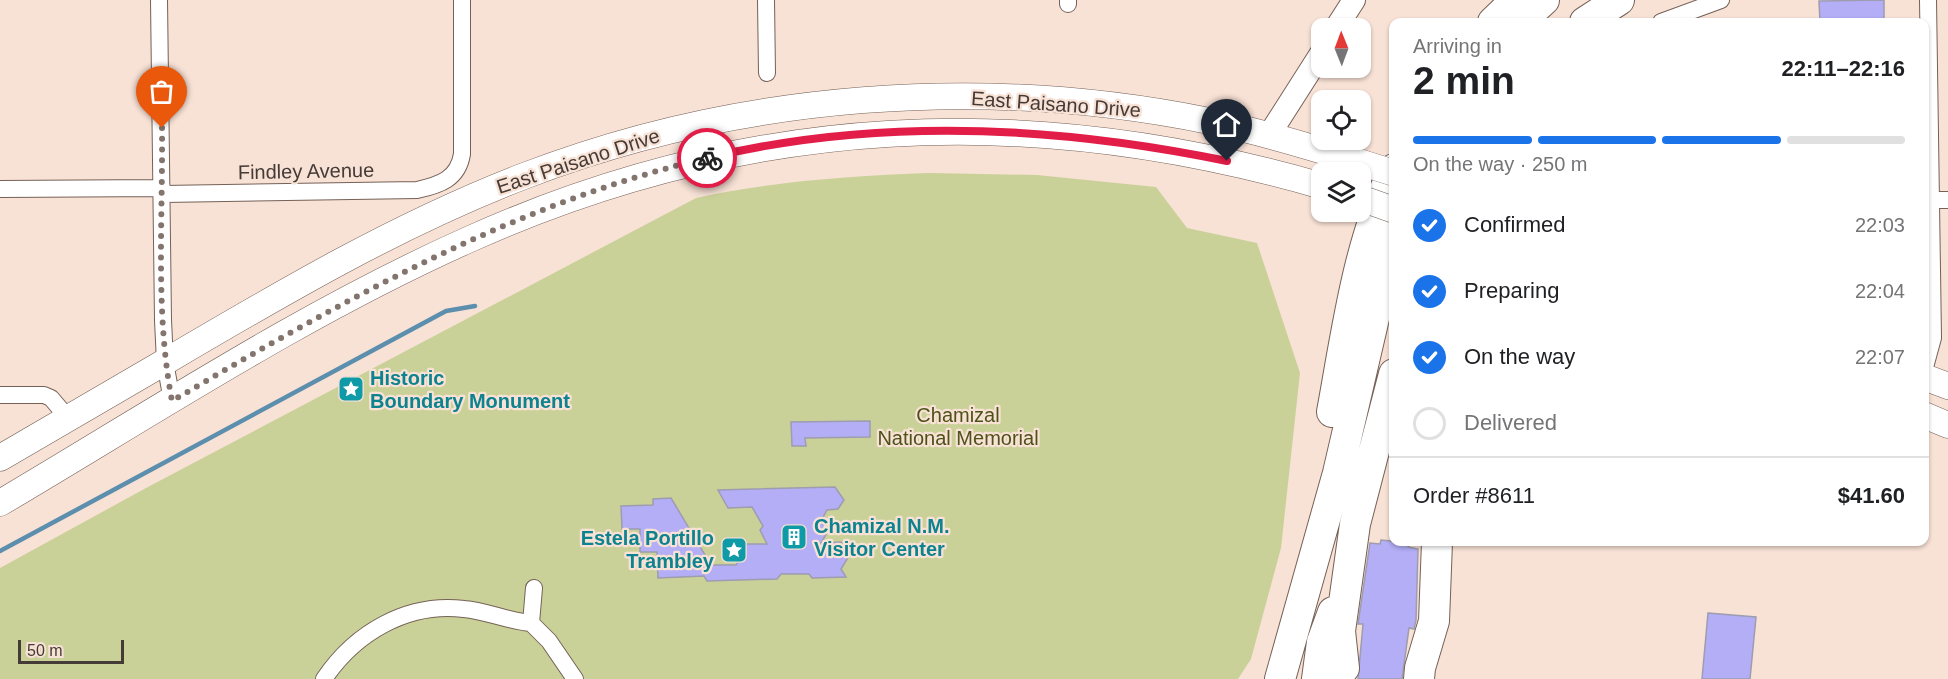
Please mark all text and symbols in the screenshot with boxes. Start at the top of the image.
north arrow [1311,18,1371,78]
map controls [1311,18,1371,222]
text: Arriving in [1413,35,1502,57]
text: 22:11–22:16 [1781,56,1905,81]
text: 2 min [1413,59,1515,102]
pin [136,66,187,128]
icon: bag [145,75,178,108]
street label: East Paisano Drive [970,87,1142,121]
button: locate [1311,90,1371,150]
pin [1201,99,1252,161]
icon: home [1210,108,1243,141]
street label: East Paisano Drive [494,124,662,198]
courier [677,128,737,188]
icon: bike [691,142,724,175]
text: On the way · 250 m [1413,153,1588,175]
street label: Findley Avenue [238,159,374,183]
button: layers [1311,162,1371,222]
icon: check [1413,209,1446,242]
text: Confirmed [1464,212,1565,237]
text: 22:03 [1855,214,1905,236]
icon: check [1413,275,1446,308]
text: Preparing [1464,278,1559,303]
text: 22:04 [1855,280,1905,302]
icon: check [1413,341,1446,374]
text: On the way [1464,344,1575,369]
text: 22:07 [1855,346,1905,368]
place label: Historic Boundary Monument [370,367,570,412]
place icon: Historic Boundary Monument [336,374,366,404]
park label: Chamizal National Memorial [877,404,1039,449]
text: Delivered [1464,410,1557,435]
text: Order #8611 [1413,483,1535,508]
text: $41.60 [1838,483,1905,508]
place label: Chamizal N.M. Visitor Center [814,515,950,560]
building icon: Chamizal N.M. Visitor Center [779,522,809,552]
place label: Estela Portillo Trambley [581,527,715,572]
place icon: Estela Portillo Trambley [719,535,749,565]
scale bar [18,637,124,664]
text: 50 m [27,642,63,659]

